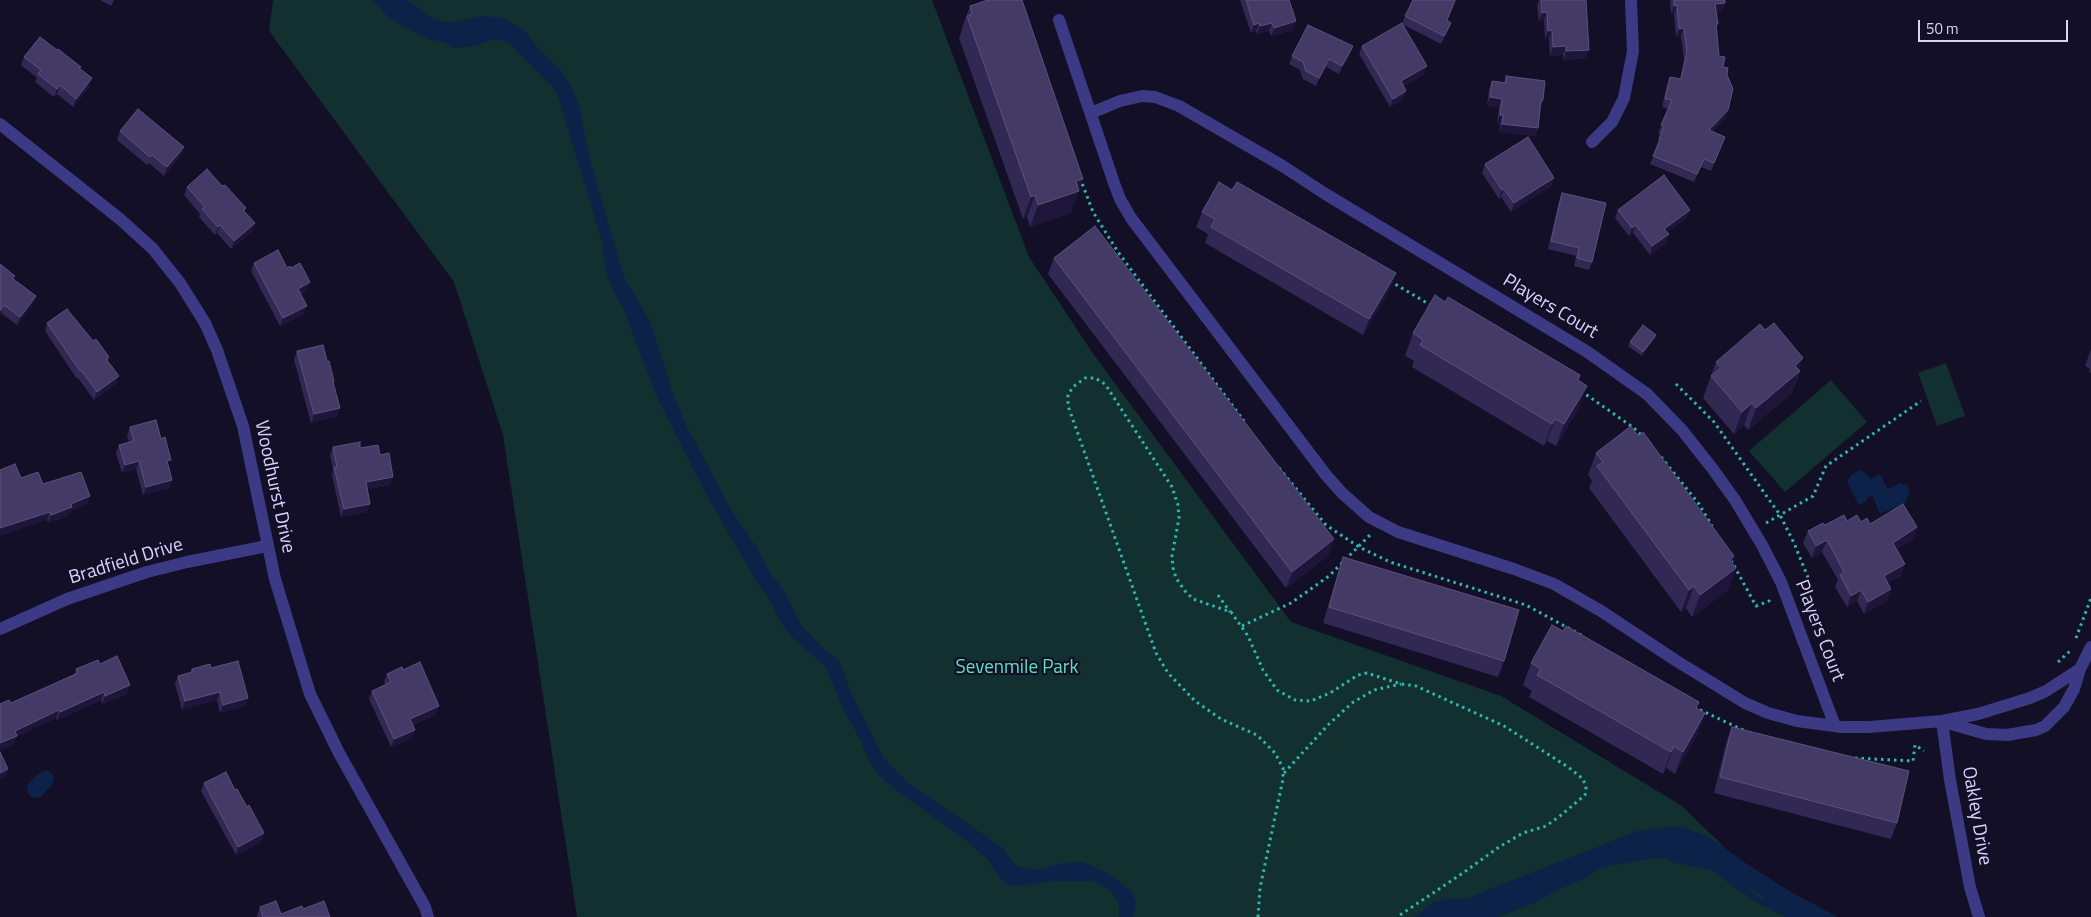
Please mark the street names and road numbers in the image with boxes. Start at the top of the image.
street label: Players Court [1498,270,1602,344]
street label: Woodhurst Drive [249,419,299,555]
street label: Bradfield Drive [66,534,186,590]
street label: Players Court [1789,577,1849,685]
street label: Oakley Drive [1956,765,1996,867]

